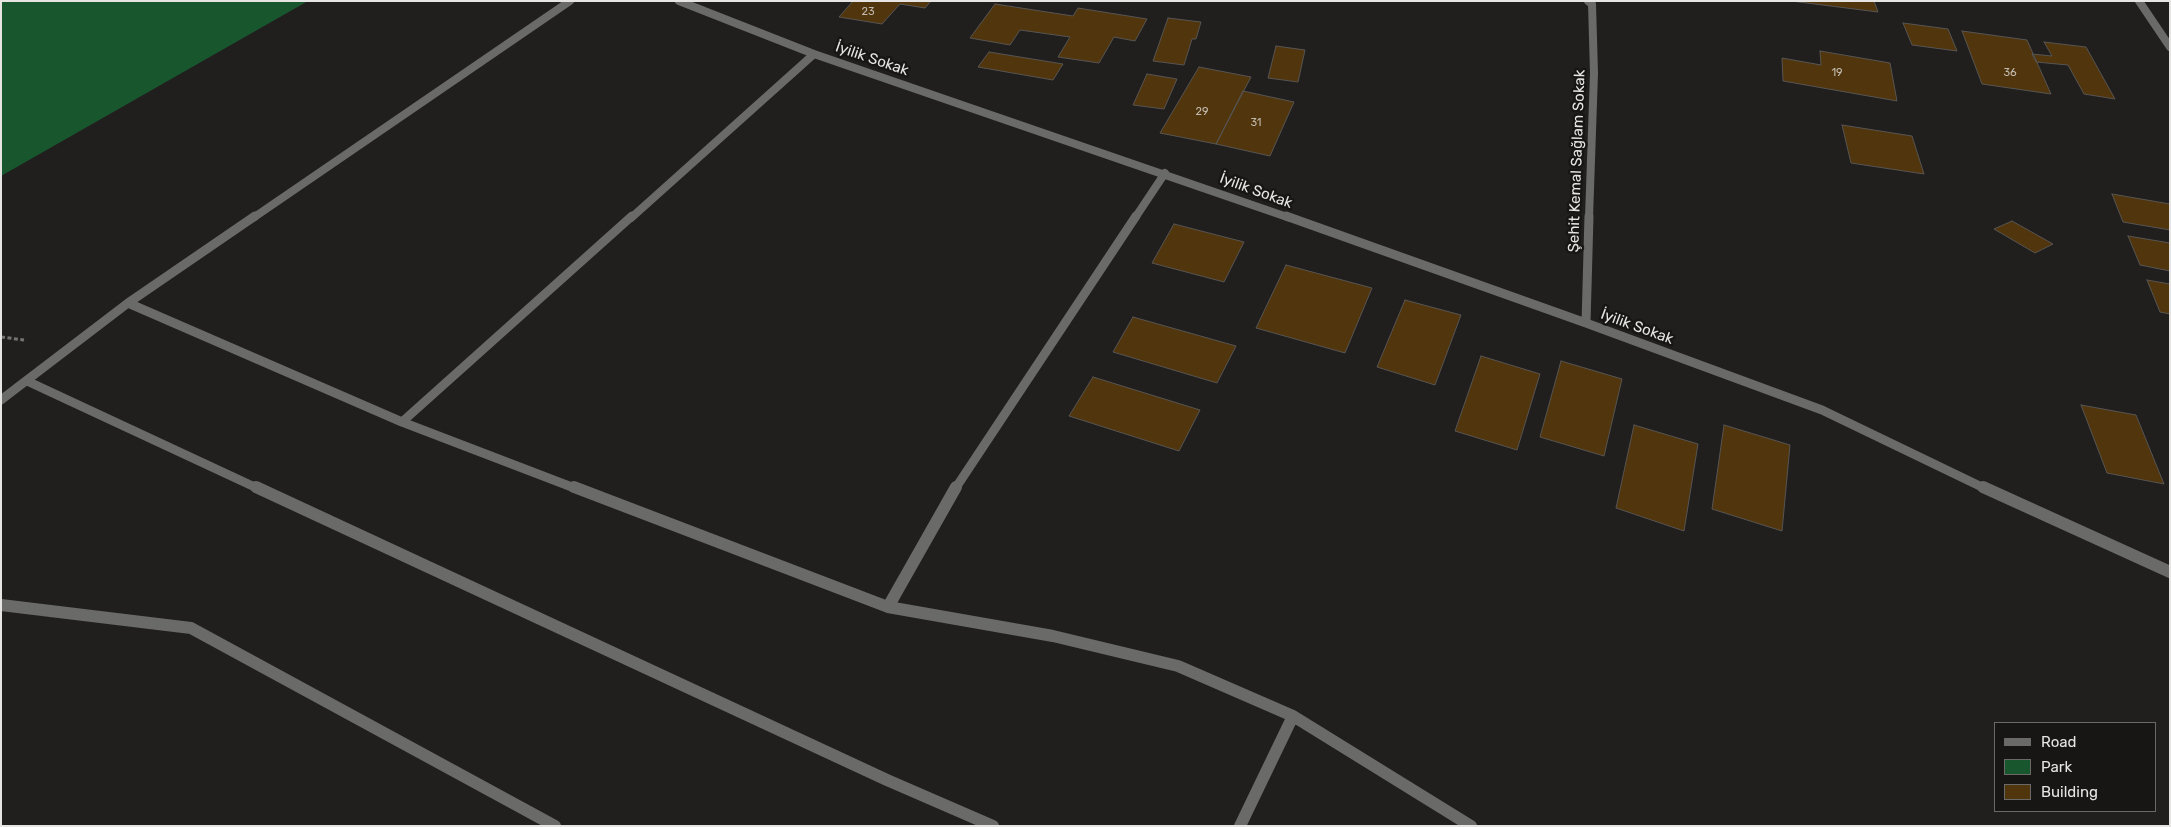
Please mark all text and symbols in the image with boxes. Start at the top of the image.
house number: 23 [861,5,875,19]
street label: İyilik Sokak [833,38,911,80]
house number: 19 [1831,66,1843,80]
house number: 36 [2003,66,2017,80]
street label: Şehit Kemal Sağlam Sokak [1565,69,1589,253]
house number: 29 [1196,105,1208,119]
house number: 31 [1250,116,1262,130]
street label: İyilik Sokak [1217,170,1295,212]
street label: İyilik Sokak [1598,306,1676,348]
legend [1994,722,2156,812]
text: Road [2041,733,2077,751]
text: Park [2041,758,2072,776]
text: Building [2041,783,2098,801]

